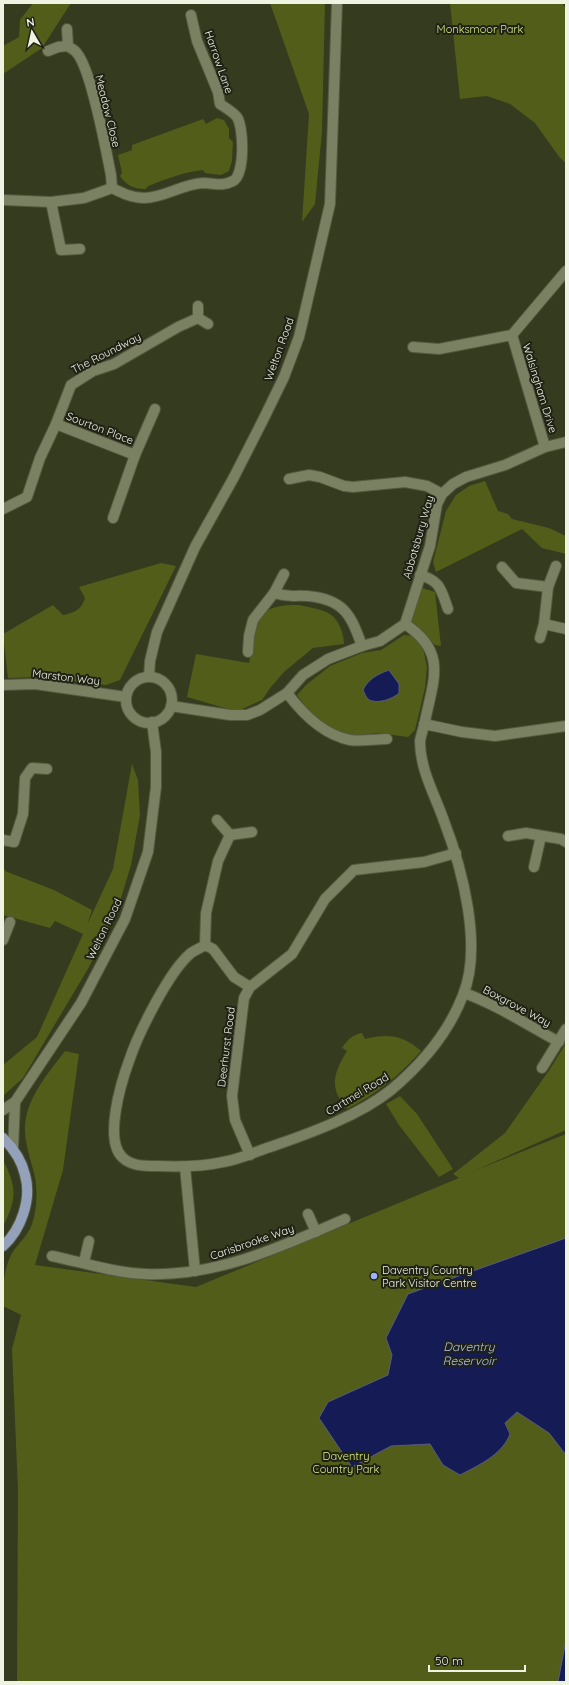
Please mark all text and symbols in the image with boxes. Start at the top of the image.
north arrow [12,12,52,52]
text: N [25,15,36,30]
park label: Monksmoor Park [437,22,524,36]
street label: Harrow Lane [202,29,236,95]
street label: Meadow Close [92,73,124,149]
street label: Welton Road [261,316,297,382]
street label: The Roundway [69,329,143,377]
street label: Walsingham Drive [520,342,560,434]
street label: Sourton Place [65,409,135,447]
street label: Abbotsbury Way [399,494,437,580]
street label: Marston Way [31,666,101,688]
street label: Welton Road [83,896,125,962]
street label: Boxgrove Way [481,982,553,1030]
street label: Deerhurst Road [214,1006,238,1088]
street label: Cartmel Road [323,1070,391,1118]
street label: Carisbrooke Way [208,1221,296,1263]
place label: Daventry Country Park Visitor Centre [382,1263,477,1290]
marker: Daventry Country Park Visitor Centre [369,1271,379,1281]
water label: Daventry Reservoir [442,1339,497,1368]
park label: Daventry Country Park [313,1449,380,1476]
scale bar [429,1647,525,1673]
text: 50 m [435,1653,463,1668]

